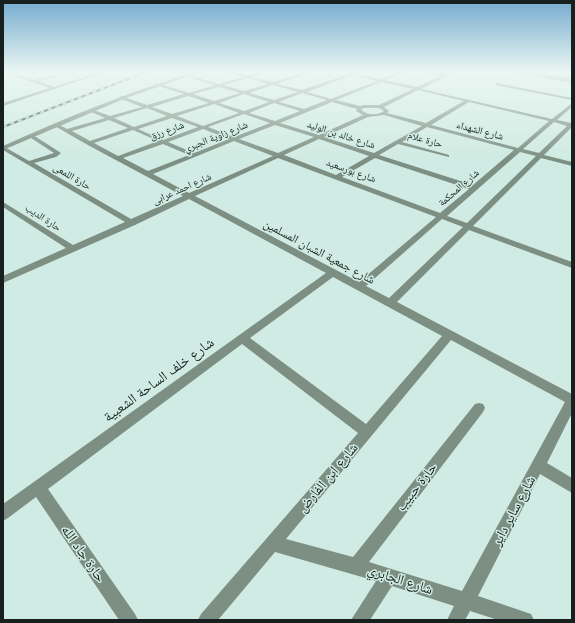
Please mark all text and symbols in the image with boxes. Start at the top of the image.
street label: شارع خالد بن الوليد [305,118,377,152]
street label: شارع رزق [148,119,186,143]
street label: شارع زاوية الجبري [183,119,249,155]
street label: شارع الشهداء [455,119,505,143]
street label: حارة علام [406,129,444,151]
street label: شارع بورسعيد [325,156,377,186]
street label: حارة اللمعى [51,161,93,193]
street label: شارع المحكمة [436,167,482,209]
street label: شارع احمد عرابى [151,171,213,207]
street label: حارة الديب [23,202,63,234]
street label: شارع جمعية الشبان المسلمين [261,217,377,287]
street label: شارع خلف الساحة الشعبية [100,334,218,426]
street label: شارع ابن الفارض [294,440,362,516]
street label: حارة حبيب [393,460,441,514]
street label: شارع ساير داير [489,473,539,549]
street label: حارة جاد الله [57,523,109,585]
street label: شارع الجابري [365,562,435,598]

